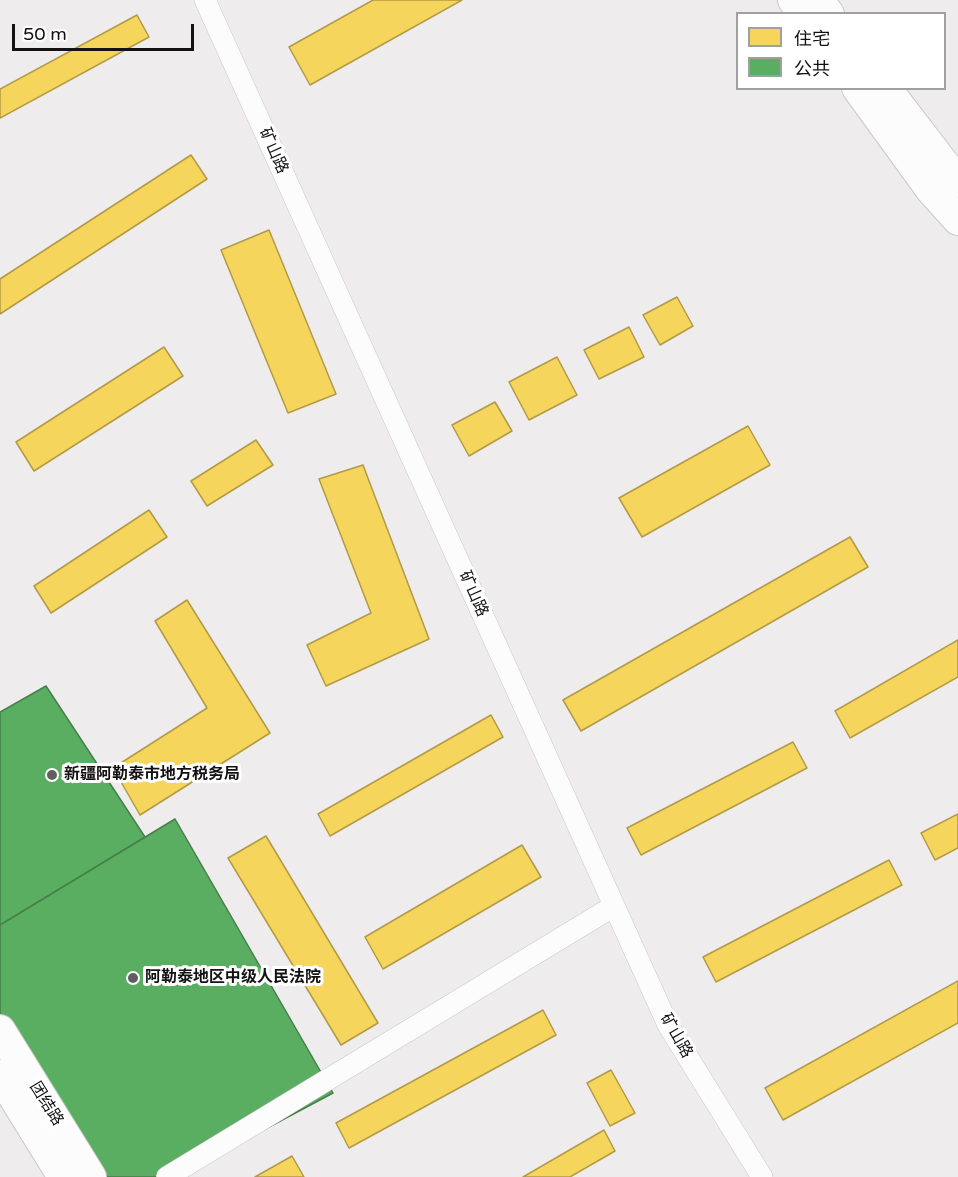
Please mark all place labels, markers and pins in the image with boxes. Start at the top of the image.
place label: 新疆阿勒泰市地方税务局 [64,765,240,785]
marker: 新疆阿勒泰市地方税务局 [45,768,59,782]
place label: 阿勒泰地区中级人民法院 [145,968,321,988]
marker: 阿勒泰地区中级人民法院 [126,971,140,985]

